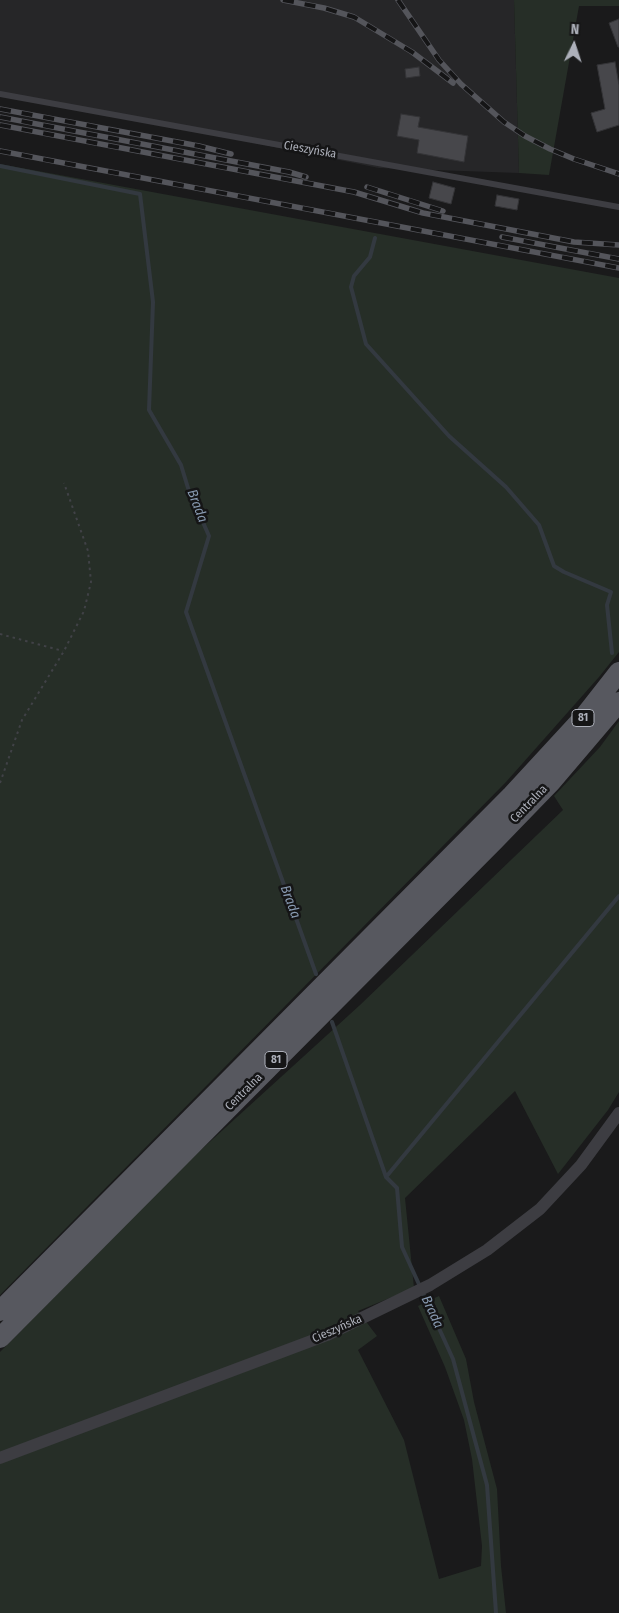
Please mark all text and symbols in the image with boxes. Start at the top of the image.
north arrow [549,20,599,70]
text: N [570,21,580,38]
street label: Cieszyńska [283,138,337,162]
water label: Brada [183,487,211,525]
road number: 81 [572,710,594,726]
street label: Centralna [508,782,550,826]
water label: Brada [276,883,304,921]
road number: 81 [265,1052,287,1068]
street label: Centralna [222,1070,266,1114]
water label: Brada [417,1293,447,1331]
street label: Cieszyńska [310,1312,364,1346]

